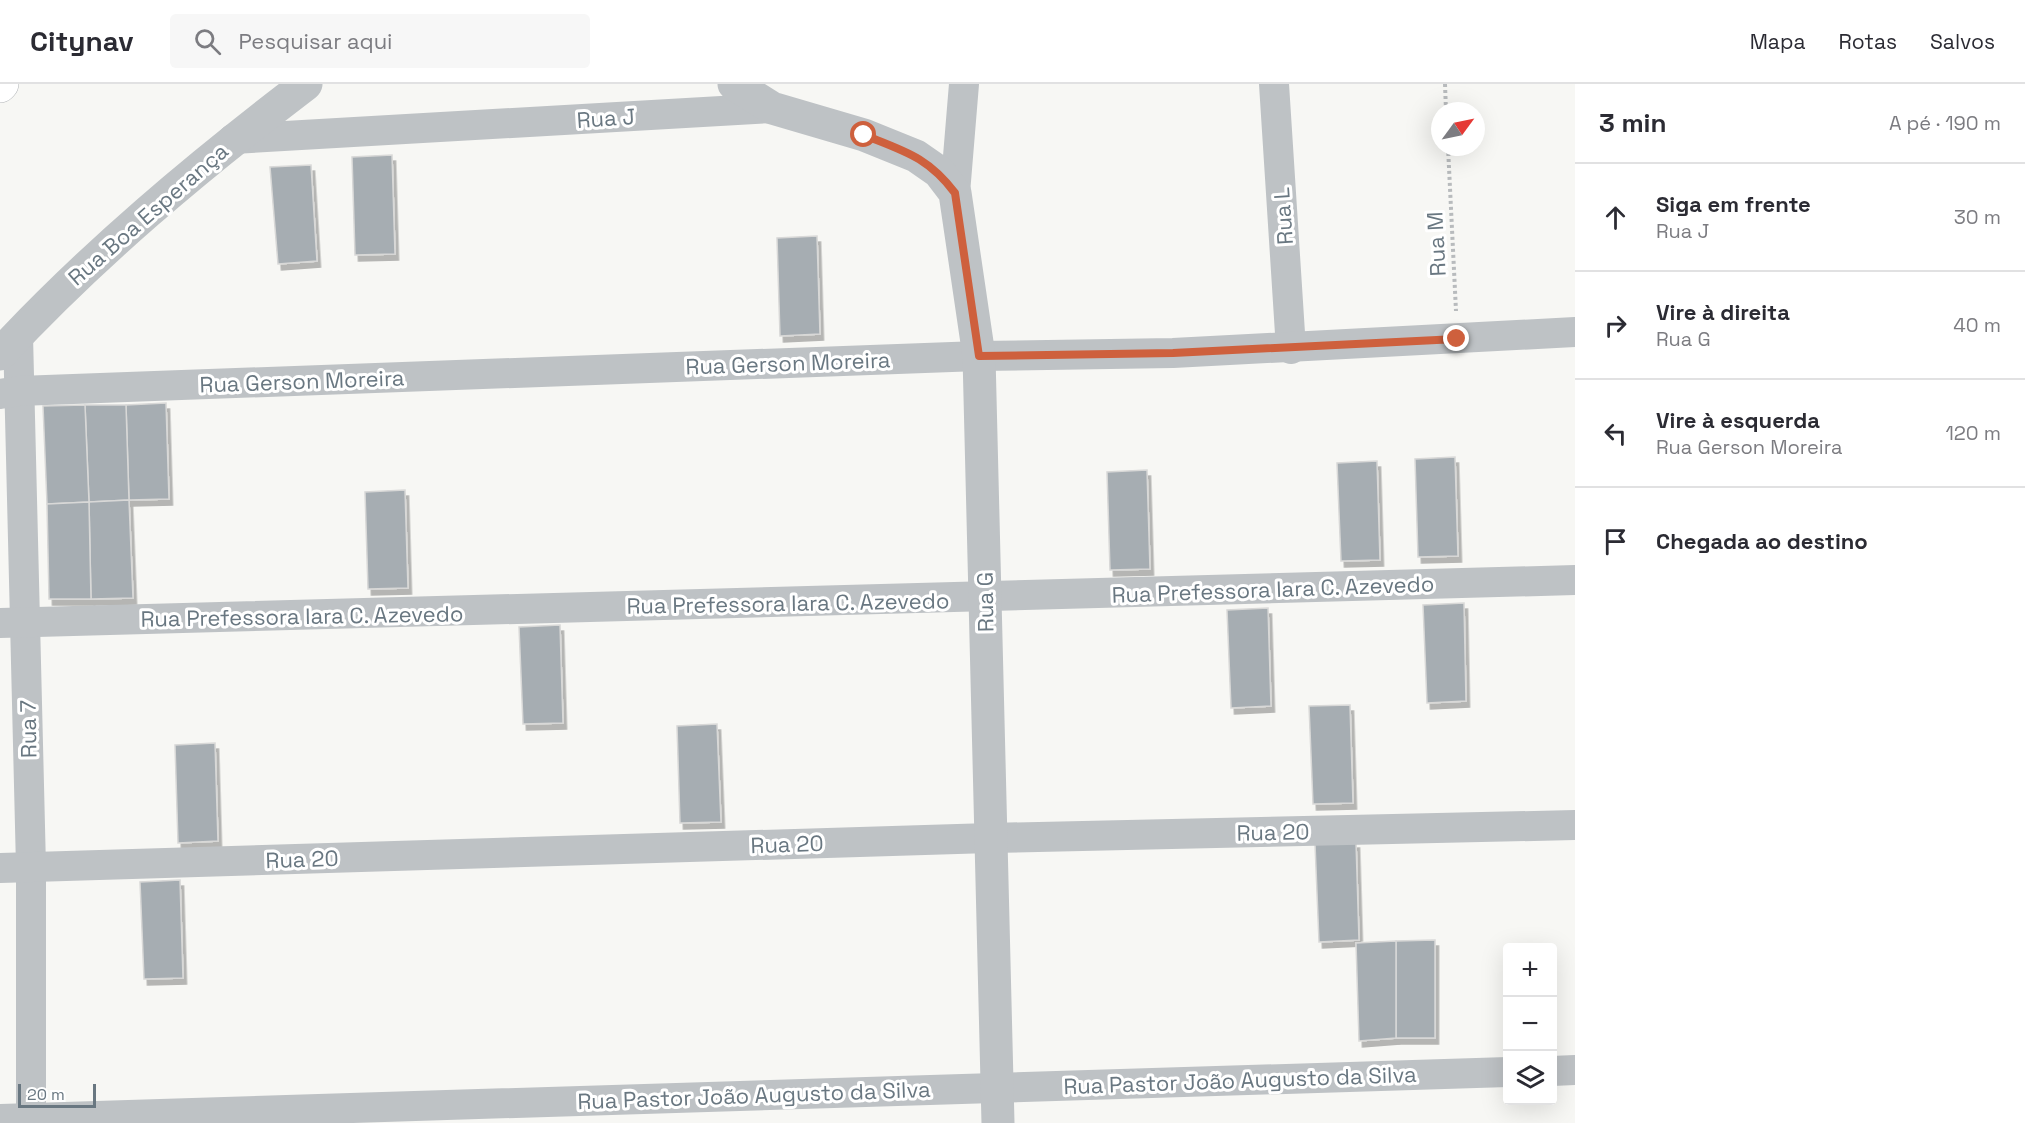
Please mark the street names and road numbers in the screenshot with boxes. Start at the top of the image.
street label: Rua J [576,102,636,134]
street label: Rua Boa Esperança [62,137,234,291]
street label: Rua L [1267,186,1299,246]
street label: Rua M [1420,211,1452,277]
street label: Rua Gerson Moreira [685,345,891,381]
street label: Rua Gerson Moreira [199,363,405,399]
street label: Rua Prefessora Iara C. Azevedo [1111,569,1435,609]
street label: Rua G [970,572,1000,632]
street label: Rua Prefessora Iara C. Azevedo [626,586,950,620]
street label: Rua Prefessora Iara C. Azevedo [140,599,464,633]
street label: Rua 7 [13,700,43,758]
street label: Rua 20 [1236,817,1310,847]
street label: Rua 20 [750,829,824,859]
street label: Rua 20 [265,844,339,874]
street label: Rua Pastor João Augusto da Silva [1063,1060,1417,1100]
street label: Rua Pastor João Augusto da Silva [577,1075,931,1115]

